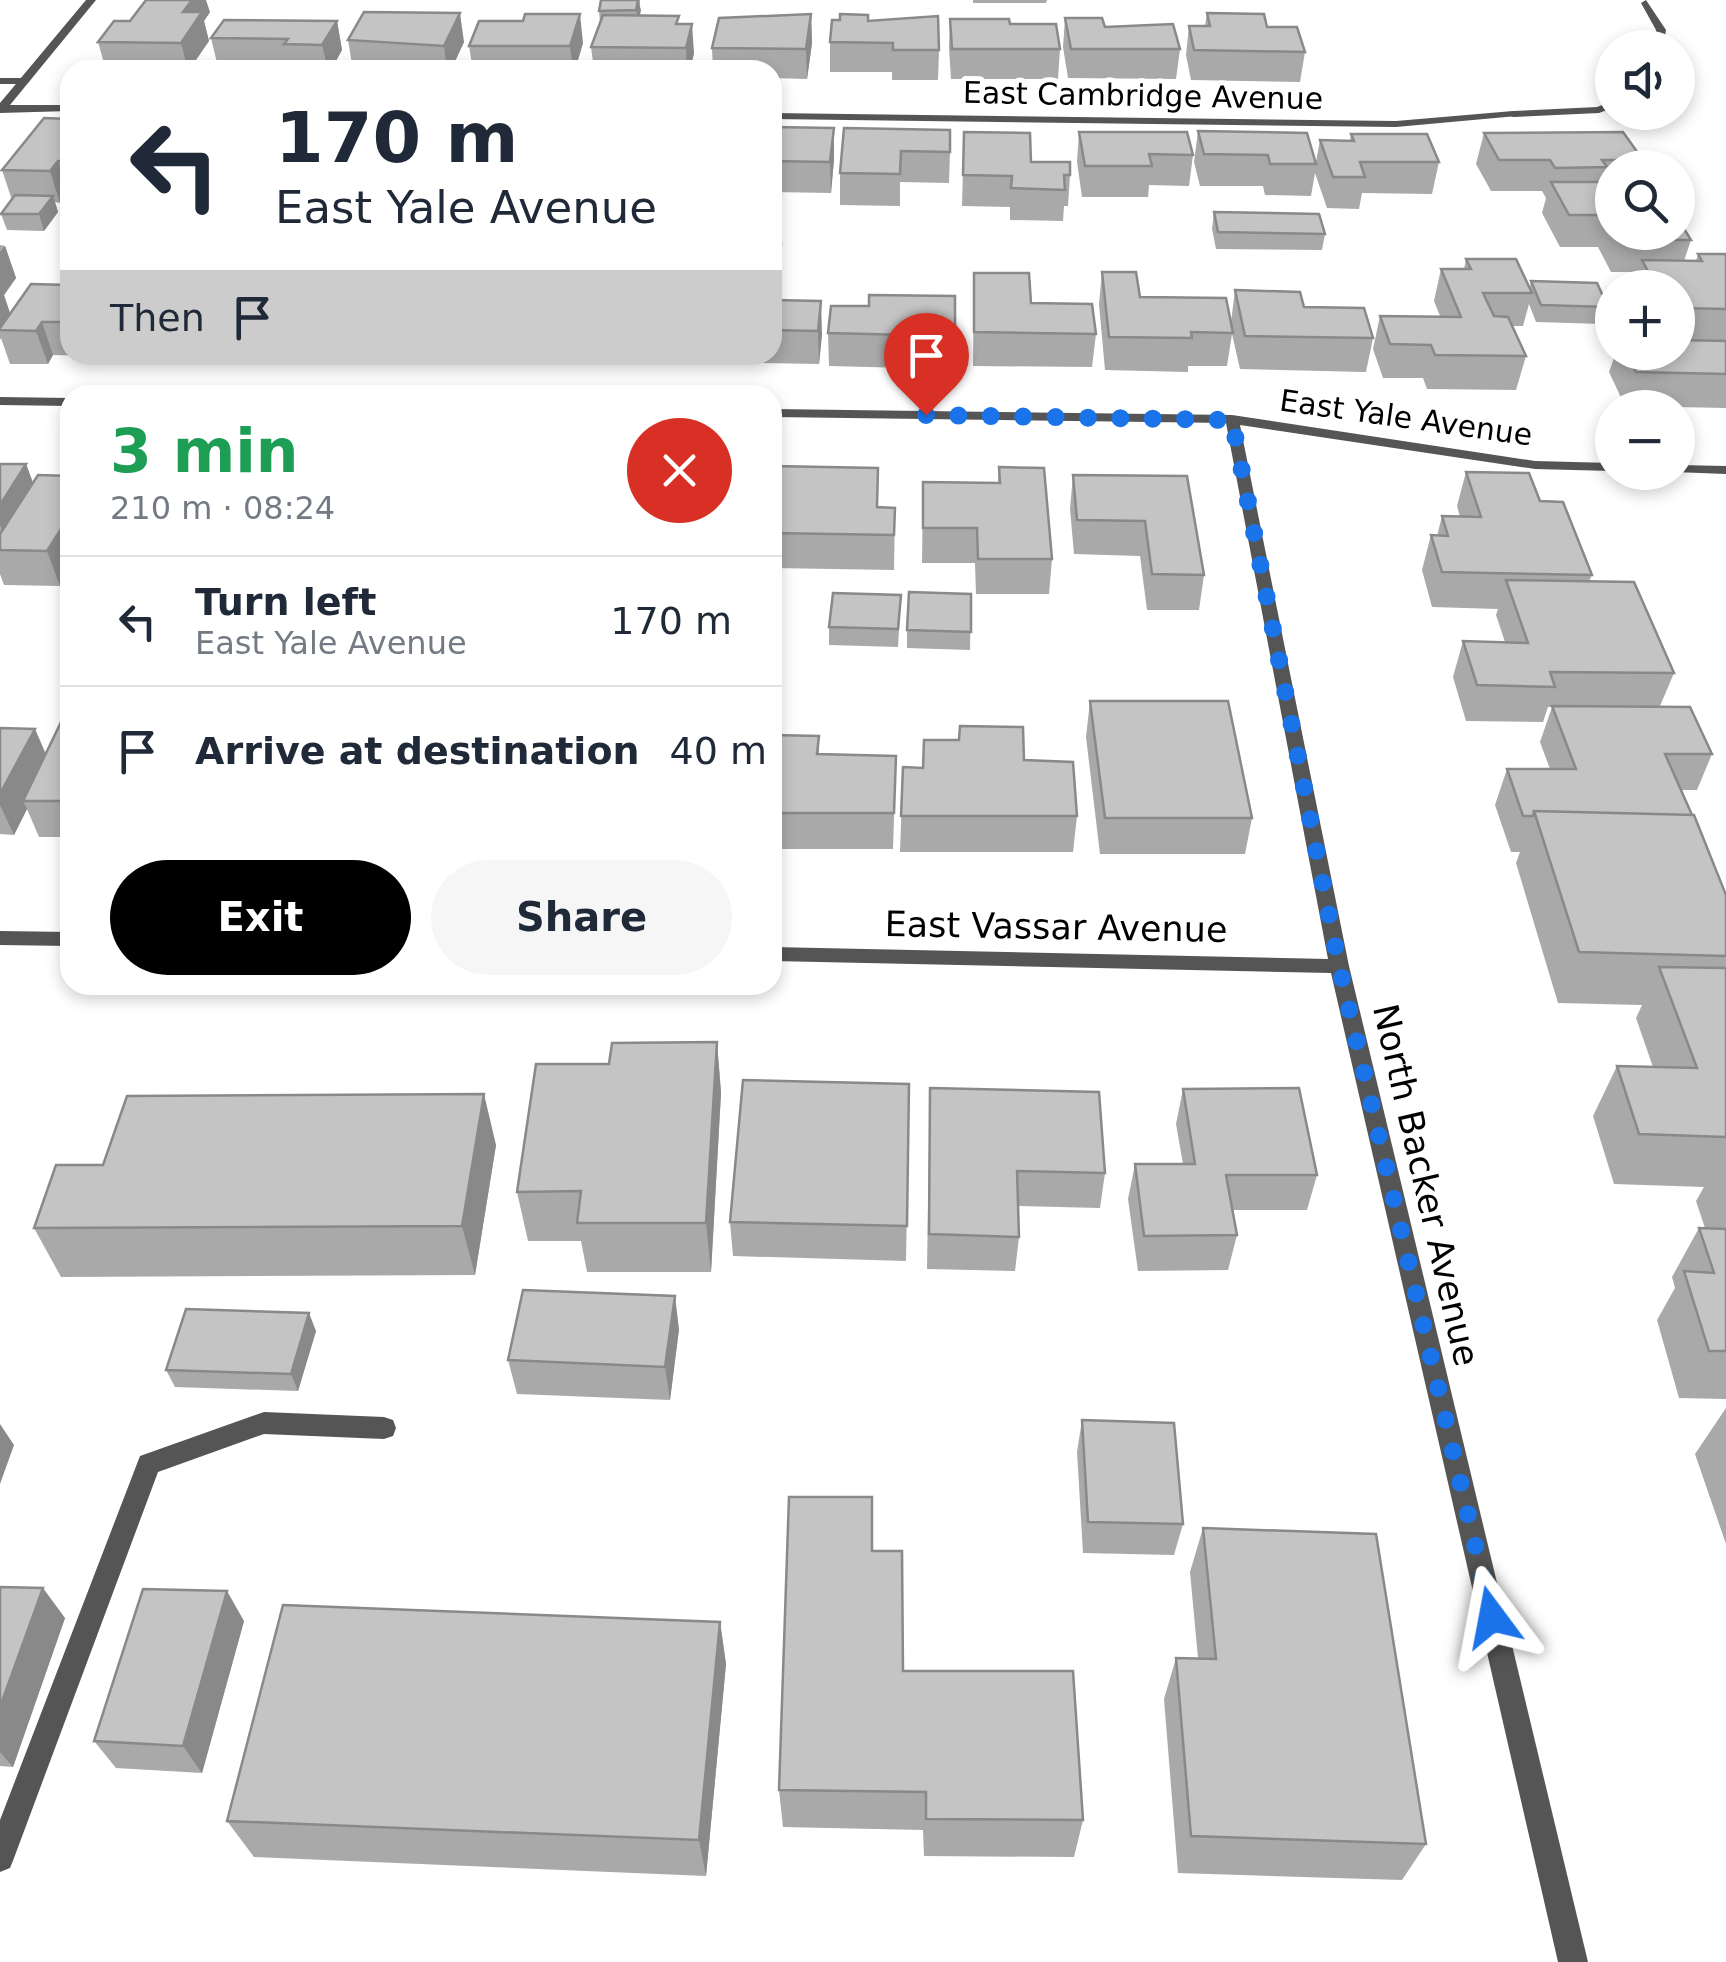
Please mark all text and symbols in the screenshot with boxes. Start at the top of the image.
map controls [1595,30,1695,490]
button: sound [1595,30,1695,130]
street label: East Cambridge Avenue [963,75,1323,116]
text: 170 m [275,97,518,179]
icon: left [110,100,240,230]
button: search [1595,150,1695,250]
text: East Yale Avenue [275,181,657,234]
button: + [1595,270,1695,370]
icon: arrive [225,290,280,345]
text: Then [110,296,205,340]
pin [884,313,969,416]
icon: arrive [899,328,954,383]
street label: East Yale Avenue [1278,382,1535,453]
button: − [1595,390,1695,490]
text: 3 min [110,416,298,486]
button: close [627,418,732,523]
text: 210 m · 08:24 [110,489,335,527]
text: Turn left [195,580,376,624]
icon: left [110,594,165,649]
text: 170 m [610,599,732,643]
text: East Yale Avenue [195,624,467,662]
icon: arrive [110,724,165,779]
text: Arrive at destination [195,729,640,773]
text: 40 m [670,729,767,773]
button: Exit [110,860,411,975]
button: Share [431,860,732,975]
street label: East Vassar Avenue [884,904,1228,950]
street label: North Backer Avenue [1365,1000,1487,1370]
position arrow [1440,1565,1544,1669]

